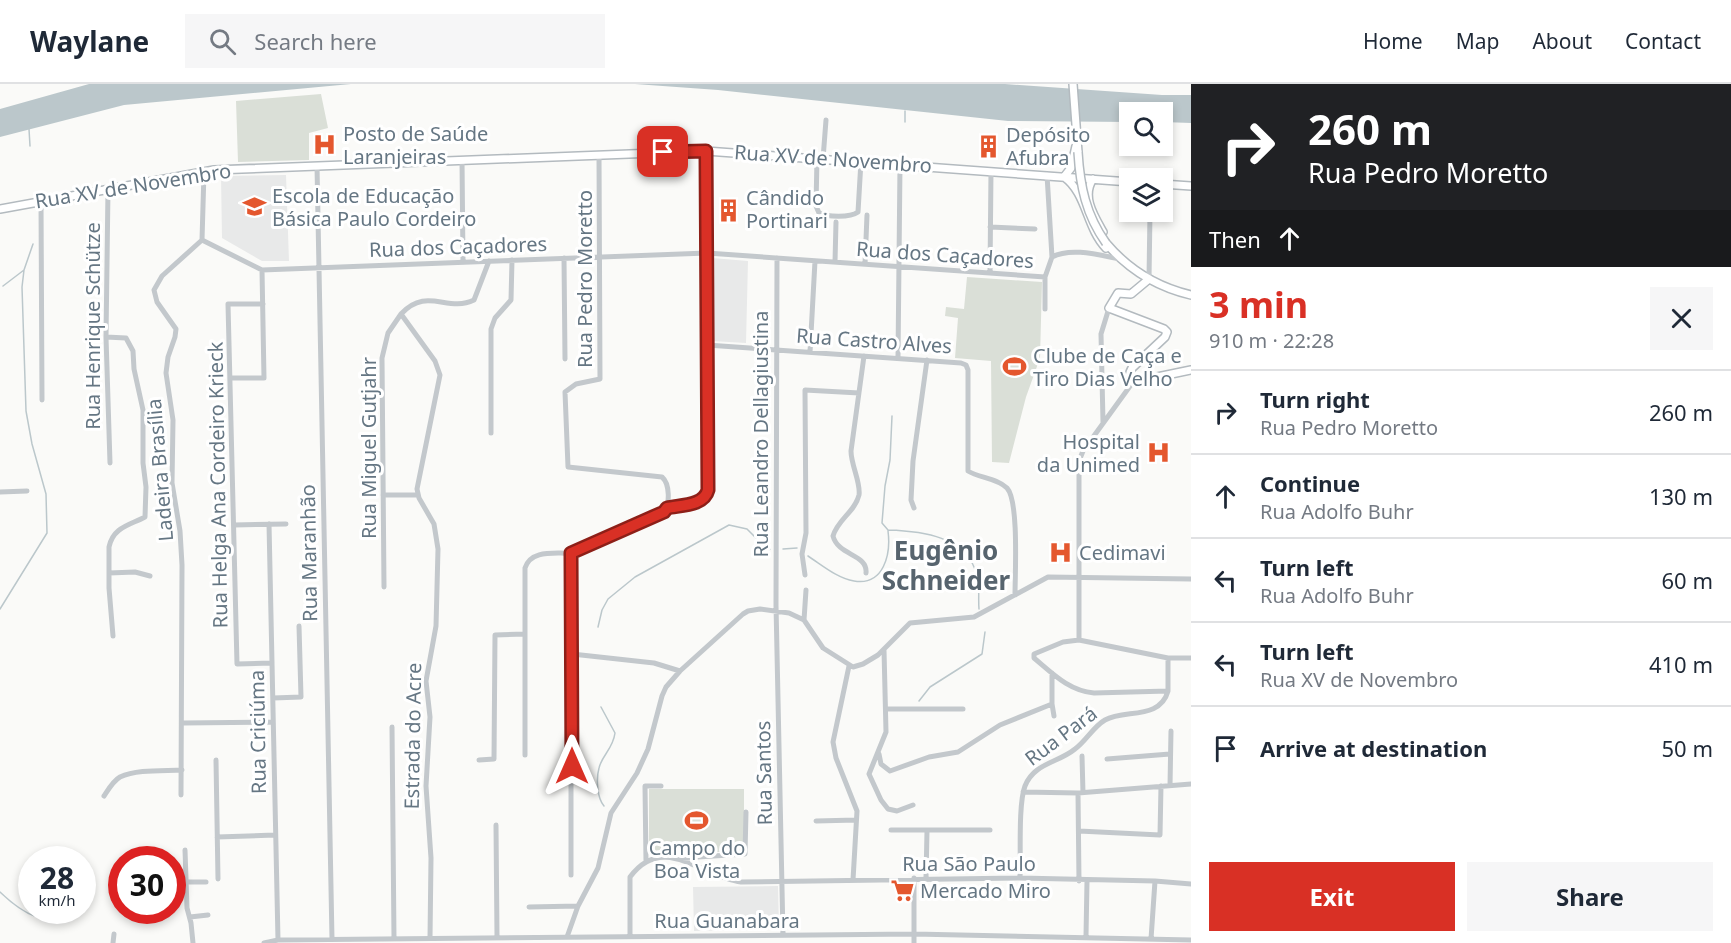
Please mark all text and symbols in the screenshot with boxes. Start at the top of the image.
search box [185,14,605,68]
text: Waylane [30,22,149,60]
icon: search [206,25,239,58]
text: Search here [254,26,377,56]
text: Home [1363,27,1423,55]
text: Map [1456,27,1499,55]
text: About [1532,27,1592,55]
text: Contact [1625,27,1701,55]
text: 260 m [1308,100,1432,157]
map controls [1119,102,1173,222]
button: search [1119,102,1173,156]
icon: right [1209,108,1287,186]
place label: Posto de Saúde Laranjeiras [343,120,488,170]
place label: Depósito Afubra [1006,121,1090,171]
pin [637,126,688,177]
hospital icon: Posto de Saúde Laranjeiras [312,132,338,158]
building icon: Depósito Afubra [975,133,1001,159]
icon: arrive [646,135,679,168]
street label: Rua XV de Novembro [733,138,933,179]
text: Rua Pedro Moretto [1308,154,1548,191]
street label: Rua XV de Novembro [33,157,233,214]
button: layers [1119,168,1173,222]
place label: Escola de Educação Básica Paulo Cordeiro [272,182,476,232]
place label: Cândido Portinari [746,184,828,234]
street label: Rua Pedro Moretto [571,190,598,368]
school or university icon: Escola de Educação Básica Paulo Cordeiro [241,194,267,220]
building icon: Cândido Portinari [715,197,741,223]
street label: Rua Henrique Schütze [79,222,106,430]
icon: ahead [1273,222,1306,255]
text: Then [1209,224,1261,254]
street label: Rua dos Caçadores [368,230,548,263]
street label: Rua dos Caçadores [855,235,1035,274]
text: 3 min [1209,280,1308,329]
button: close [1650,287,1713,350]
street label: Rua Leandro Dellagiustina [747,311,774,557]
street label: Rua Castro Alves [795,322,953,359]
text: 910 m · 22:28 [1209,327,1334,354]
street label: Rua Helga Ana Cordeiro Krieck [201,341,233,629]
place label: Clube de Caça e Tiro Dias Velho [1033,342,1182,392]
sports icon: Clube de Caça e Tiro Dias Velho [1002,354,1028,380]
street label: Rua Miguel Gutjahr [355,357,382,539]
text: Turn right [1260,384,1370,414]
icon: right [1209,396,1242,429]
text: 260 m [1649,397,1713,427]
street label: Ladeira Brasília [140,398,179,542]
text: Rua Pedro Moretto [1260,414,1438,441]
place label: Hospital da Unimed [1037,428,1140,478]
hospital icon: Hospital da Unimed [1145,440,1171,466]
text: Continue [1260,468,1360,498]
icon: ahead [1209,480,1242,513]
text: 130 m [1649,481,1713,511]
street label: Rua Maranhão [294,484,323,622]
text: Rua Adolfo Buhr [1260,498,1414,525]
district label: Eugênio Schneider [882,532,1011,598]
place label: Cedimavi [1079,539,1166,566]
hospital icon: Cedimavi [1048,540,1074,566]
text: Turn left [1260,552,1354,582]
icon: left [1209,564,1242,597]
text: 60 m [1662,565,1713,595]
text: Rua Adolfo Buhr [1260,582,1414,609]
text: Turn left [1260,636,1354,666]
icon: left [1209,648,1242,681]
text: 410 m [1649,649,1713,679]
street label: Estrada do Acre [398,662,427,810]
text: Rua XV de Novembro [1260,666,1458,693]
street label: Rua Criciúma [243,670,272,794]
street label: Rua Pará [1019,700,1102,772]
street label: Rua Santos [749,720,778,826]
icon: arrive [1209,732,1242,765]
text: Arrive at destination [1260,733,1487,763]
text: 50 m [1662,733,1713,763]
position arrow [540,734,604,798]
sports icon: Campo do Boa Vista [684,808,710,834]
place label: Campo do Boa Vista [649,834,745,884]
speed limit sign: 30 [108,846,186,924]
street label: Rua São Paulo [902,850,1036,877]
text: 28 [40,857,74,898]
button: Exit [1209,862,1455,931]
button: Share [1467,862,1713,931]
place label: Mercado Miro [920,877,1051,904]
supermarket icon: Mercado Miro [889,878,915,904]
text: km/h [39,890,75,910]
street label: Rua Guanabara [654,907,800,934]

